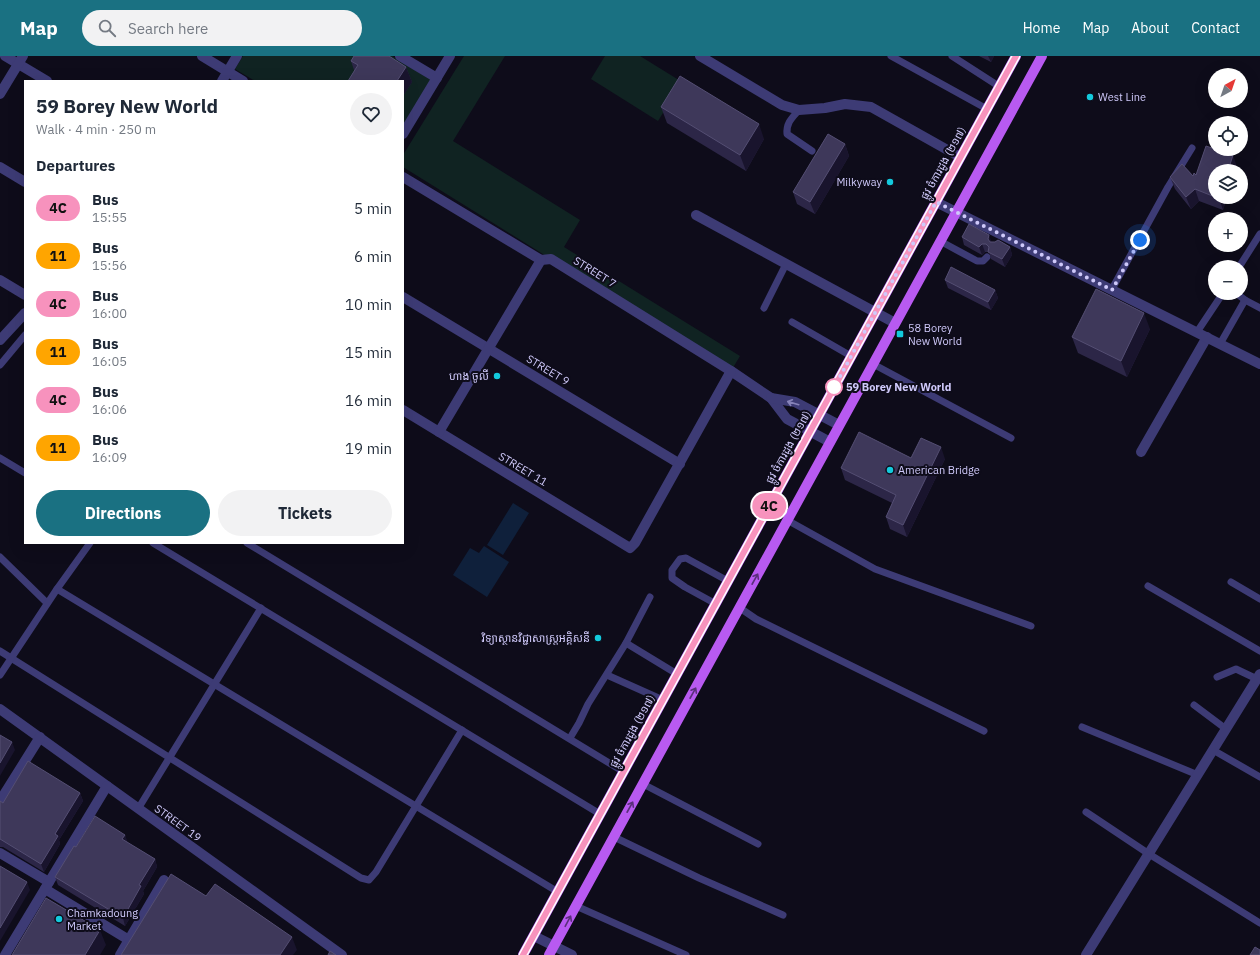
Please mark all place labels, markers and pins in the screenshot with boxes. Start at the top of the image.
place label: West Line [1098,90,1146,104]
marker: West Line [1085,92,1095,102]
place label: Milkyway [836,175,883,189]
marker: Milkyway [885,177,895,187]
place label: 58 Borey New World [908,321,962,348]
marker: 58 Borey New World [895,329,905,339]
place label: ហាង ចូលី [449,369,489,383]
marker: ហាង ចូលី [492,371,502,381]
marker: 59 Borey New World [825,378,843,396]
place label: 59 Borey New World [846,380,951,394]
place label: American Bridge [898,463,980,477]
marker: American Bridge [885,465,895,475]
place label: វិទ្យាស្ថានវិជ្ជាសាស្រ្តអគ្គិសនី [481,631,590,645]
marker: វិទ្យាស្ថានវិជ្ជាសាស្រ្តអគ្គិសនី [593,633,603,643]
place label: Chamkadoung Market [67,906,138,933]
marker: Chamkadoung Market [54,914,64,924]

